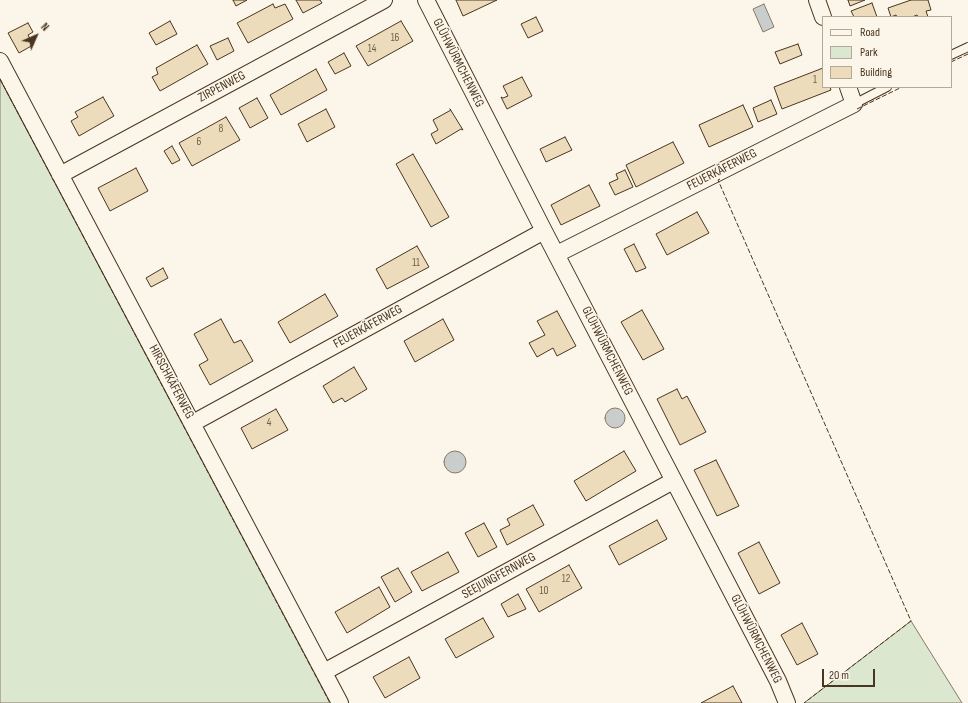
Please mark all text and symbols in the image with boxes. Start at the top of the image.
north arrow [16,16,56,56]
street label: GLÜHWÜRMCHENWEG [429,16,487,110]
legend [822,16,952,88]
text: N [38,20,52,34]
text: Road [860,25,880,40]
house number: 16 [391,31,399,45]
house number: 14 [368,42,376,56]
text: Park [860,45,878,60]
text: Building [860,65,892,80]
street label: ZIRPENWEG [196,68,248,106]
house number: 1 [813,73,817,87]
house number: 8 [219,122,223,136]
house number: 6 [197,135,201,149]
street label: FEUERKÄFERWEG [684,146,760,194]
house number: 11 [412,256,420,270]
street label: FEUERKÄFERWEG [331,302,405,352]
street label: GLÜHWÜRMCHENWEG [578,304,636,398]
street label: HIRSCHKÄFERWEG [145,342,197,422]
house number: 4 [267,416,271,430]
street label: SEEJUNGFERNWEG [459,549,539,603]
house number: 12 [562,572,570,586]
house number: 10 [540,584,548,598]
street label: GLÜHWÜRMCHENWEG [727,592,785,686]
scale bar [824,661,877,687]
text: 20 m [829,668,849,683]

